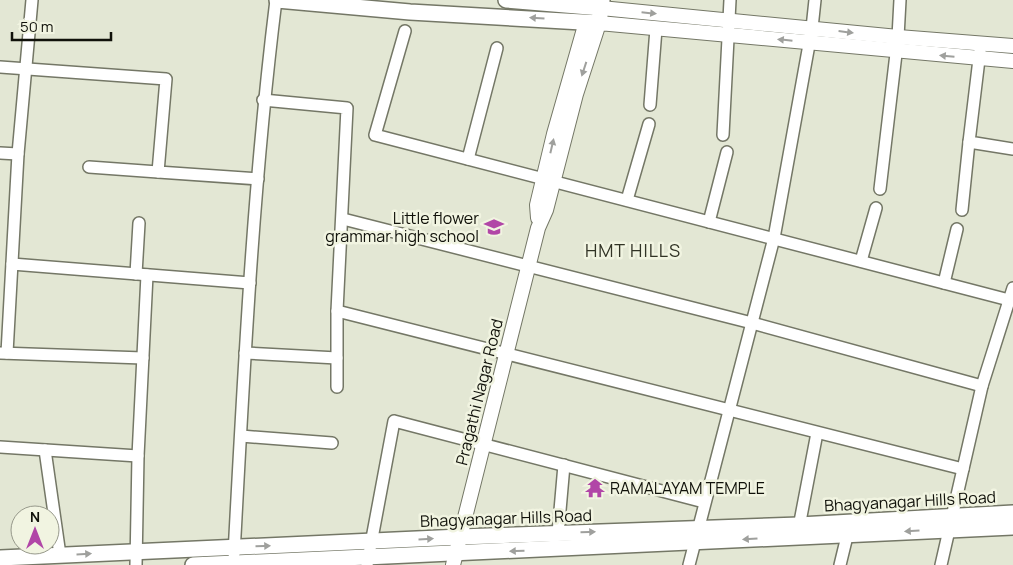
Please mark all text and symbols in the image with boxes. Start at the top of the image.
one-way arrow [642,9,658,17]
scale bar [12,10,111,42]
one-way arrow [529,14,545,22]
text: 50 m [20,16,54,37]
one-way arrow [838,28,854,36]
one-way arrow [777,36,793,44]
one-way arrow [939,51,955,59]
one-way arrow [580,62,587,77]
one-way arrow [548,139,556,154]
place label: Little flower grammar high school [325,207,479,247]
school or university icon: Little flower grammar high school [483,216,505,238]
district label: HMT HILLS [585,238,681,262]
street label: Pragathi Nagar Road [450,316,508,468]
temple icon: RAMALAYAM TEMPLE [584,477,606,499]
place label: RAMALAYAM TEMPLE [610,477,765,499]
street label: Bhagyanagar Hills Road [824,486,996,516]
street label: Bhagyanagar Hills Road [420,504,592,532]
north arrow [10,505,60,555]
text: N [30,507,40,526]
one-way arrow [904,527,920,535]
one-way arrow [580,528,596,536]
one-way arrow [418,534,434,542]
one-way arrow [741,536,757,544]
one-way arrow [256,541,272,549]
one-way arrow [509,547,525,555]
one-way arrow [76,549,92,557]

